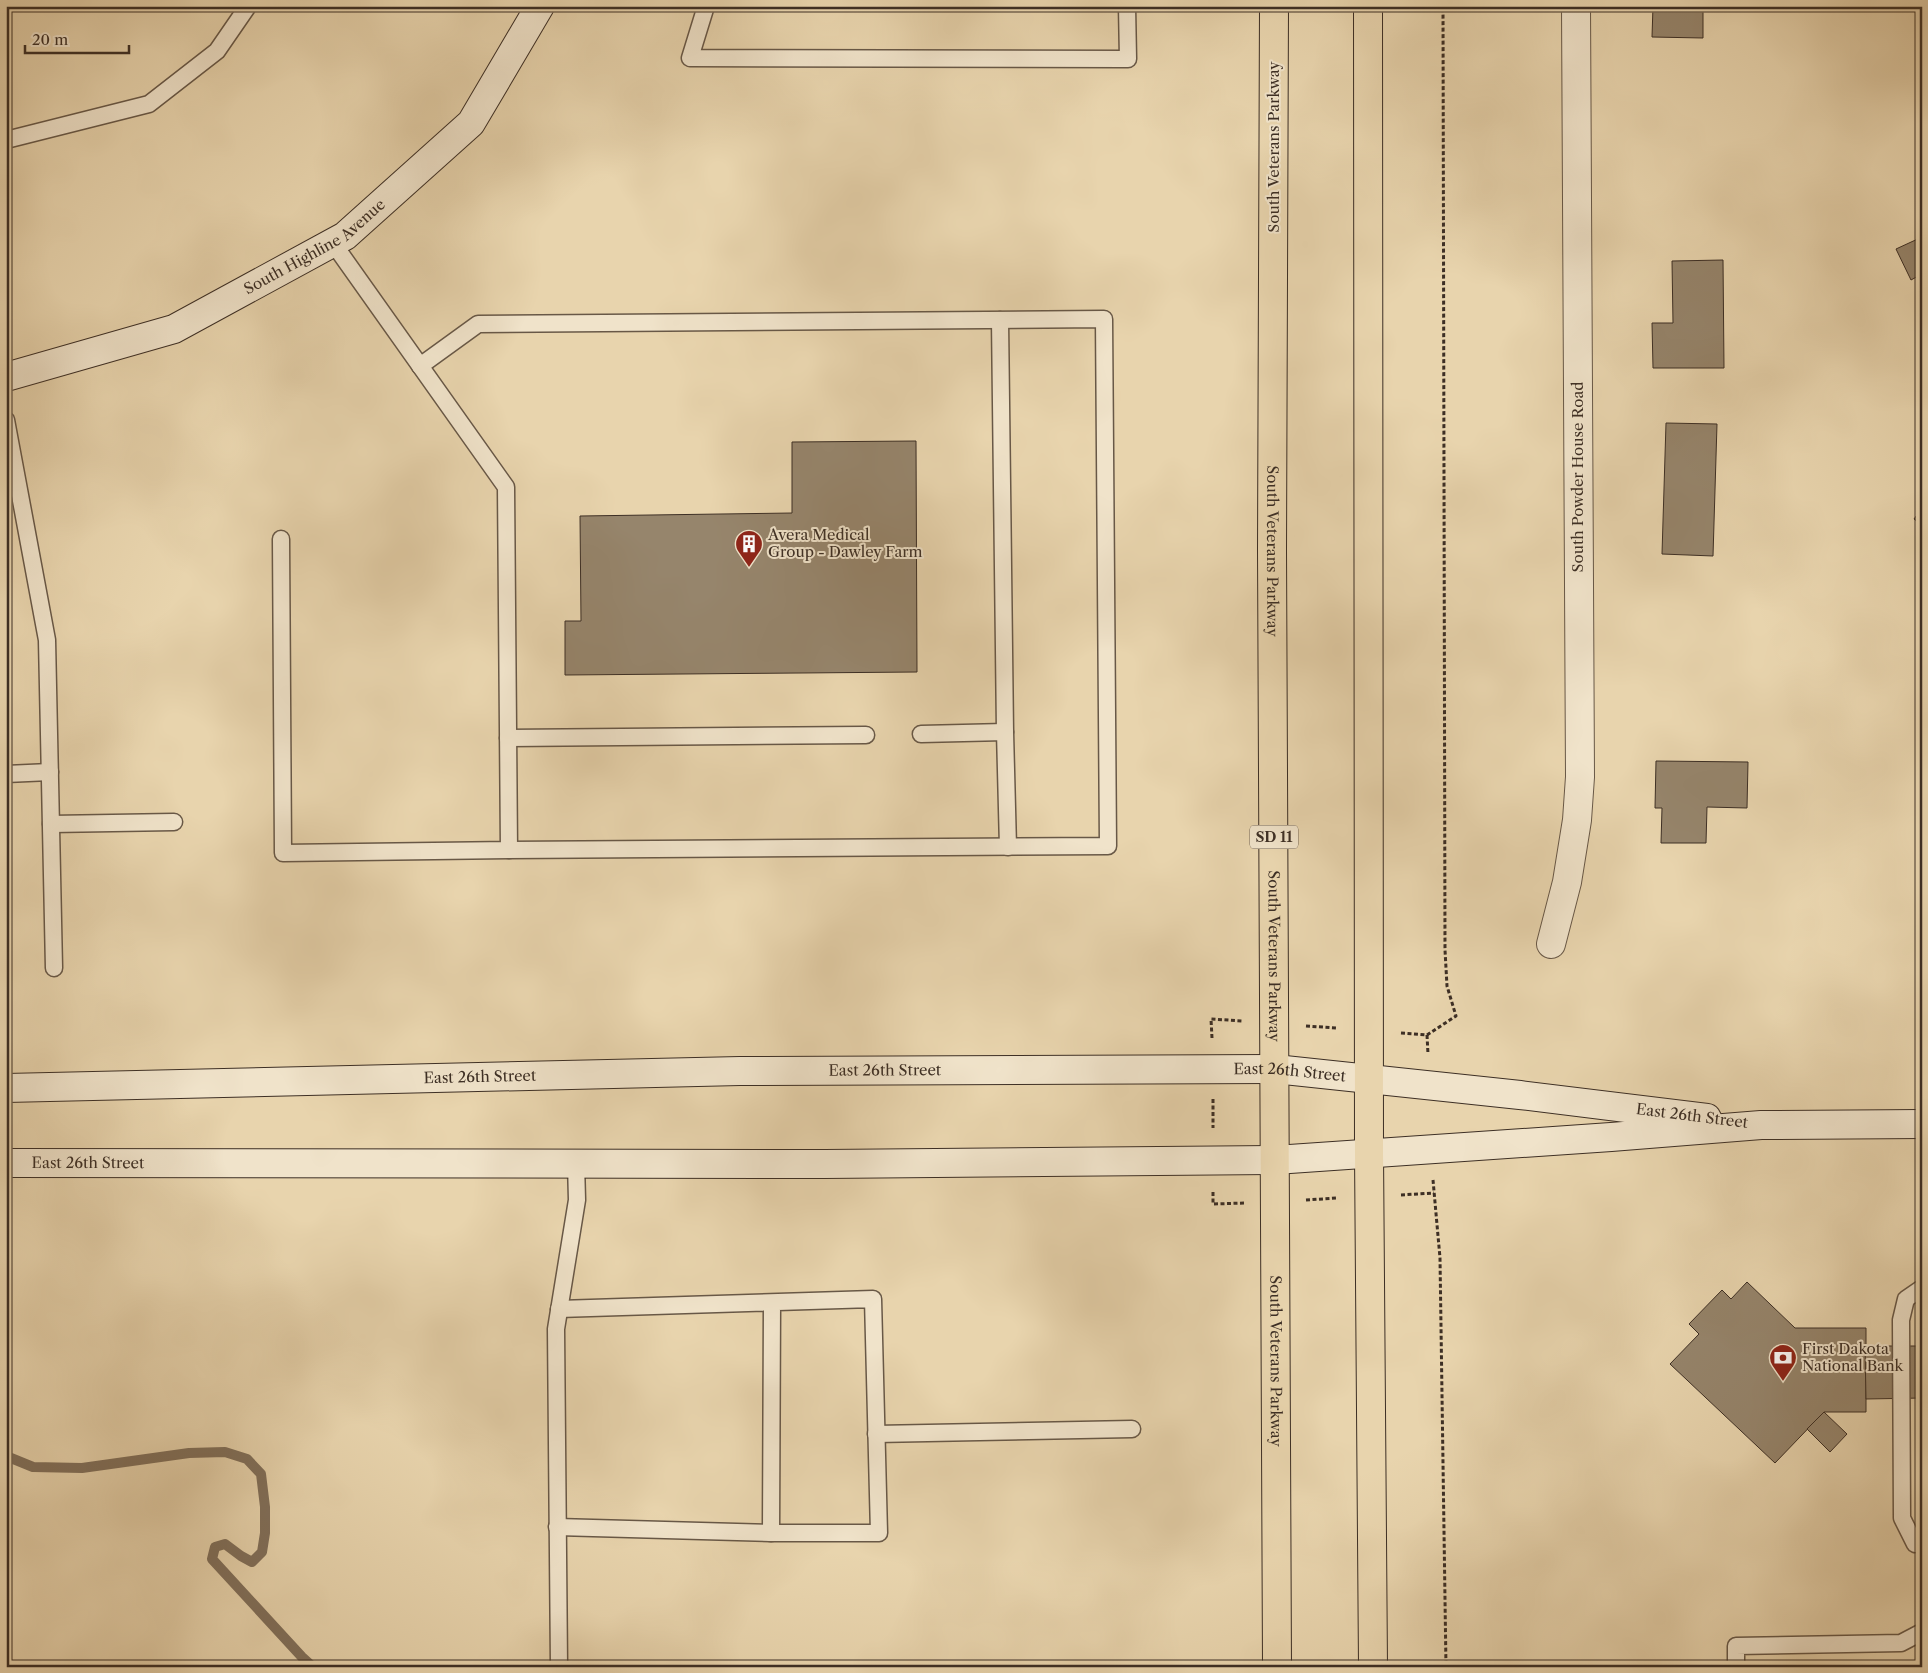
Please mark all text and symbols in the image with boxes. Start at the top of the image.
scale bar [25,22,129,54]
text: 20 m [32,30,68,49]
street label: South Veterans Parkway [1264,61,1283,233]
street label: South Highline Avenue [240,195,389,298]
street label: South Powder House Road [1568,382,1587,572]
street label: South Veterans Parkway [1263,465,1282,637]
place label: Avera Medical Group - Dawley Farm [767,525,923,561]
building icon: Avera Medical Group - Dawley Farm [734,529,764,568]
road number: SD 11 [1250,826,1298,849]
street label: South Veterans Parkway [1264,870,1284,1042]
street label: East 26th Street [1233,1059,1348,1086]
street label: East 26th Street [828,1060,942,1080]
street label: East 26th Street [423,1066,537,1087]
street label: East 26th Street [1635,1099,1750,1132]
street label: East 26th Street [32,1153,145,1172]
street label: South Veterans Parkway [1266,1275,1286,1447]
place label: First Dakota National Bank [1802,1339,1905,1375]
bank icon: First Dakota National Bank [1768,1343,1798,1382]

